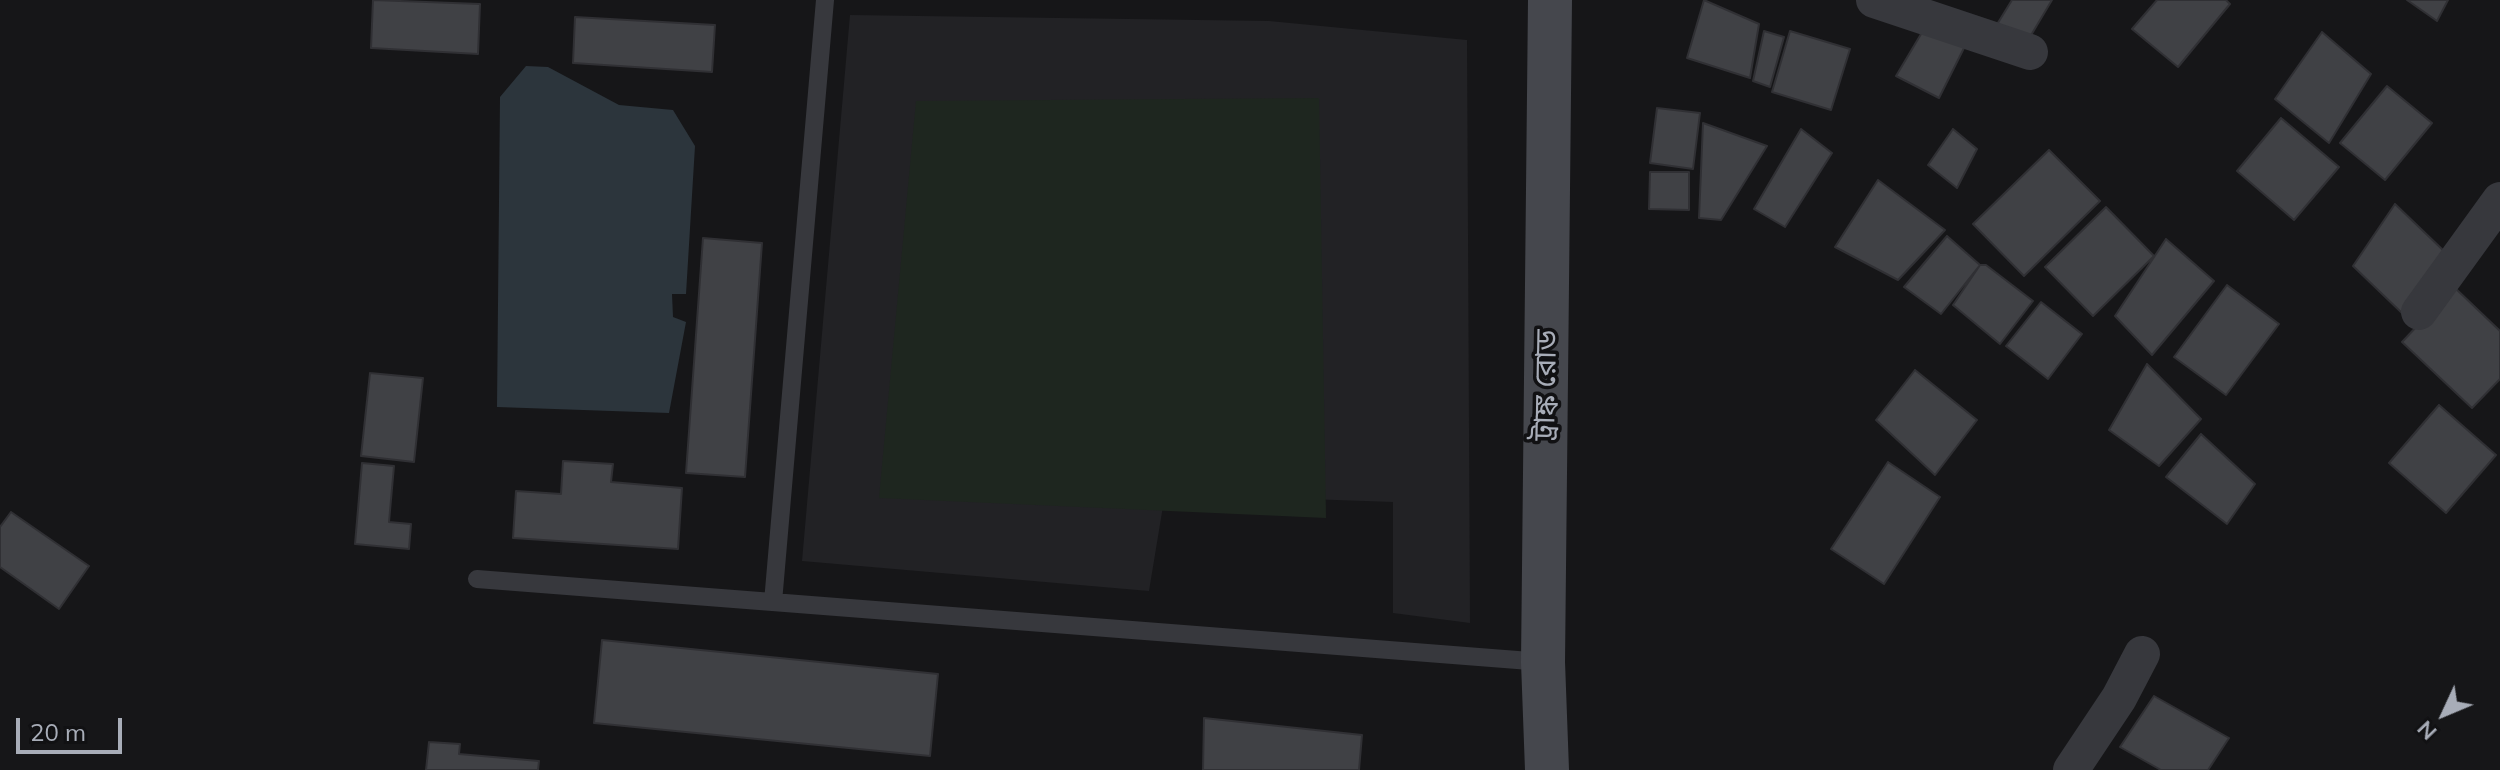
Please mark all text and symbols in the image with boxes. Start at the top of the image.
street label: ট্রাঙ্ক রোড [1527,329,1565,441]
north arrow [2404,674,2484,754]
scale bar [20,702,126,752]
text: N [2411,715,2443,746]
text: 20 m [30,717,86,747]

